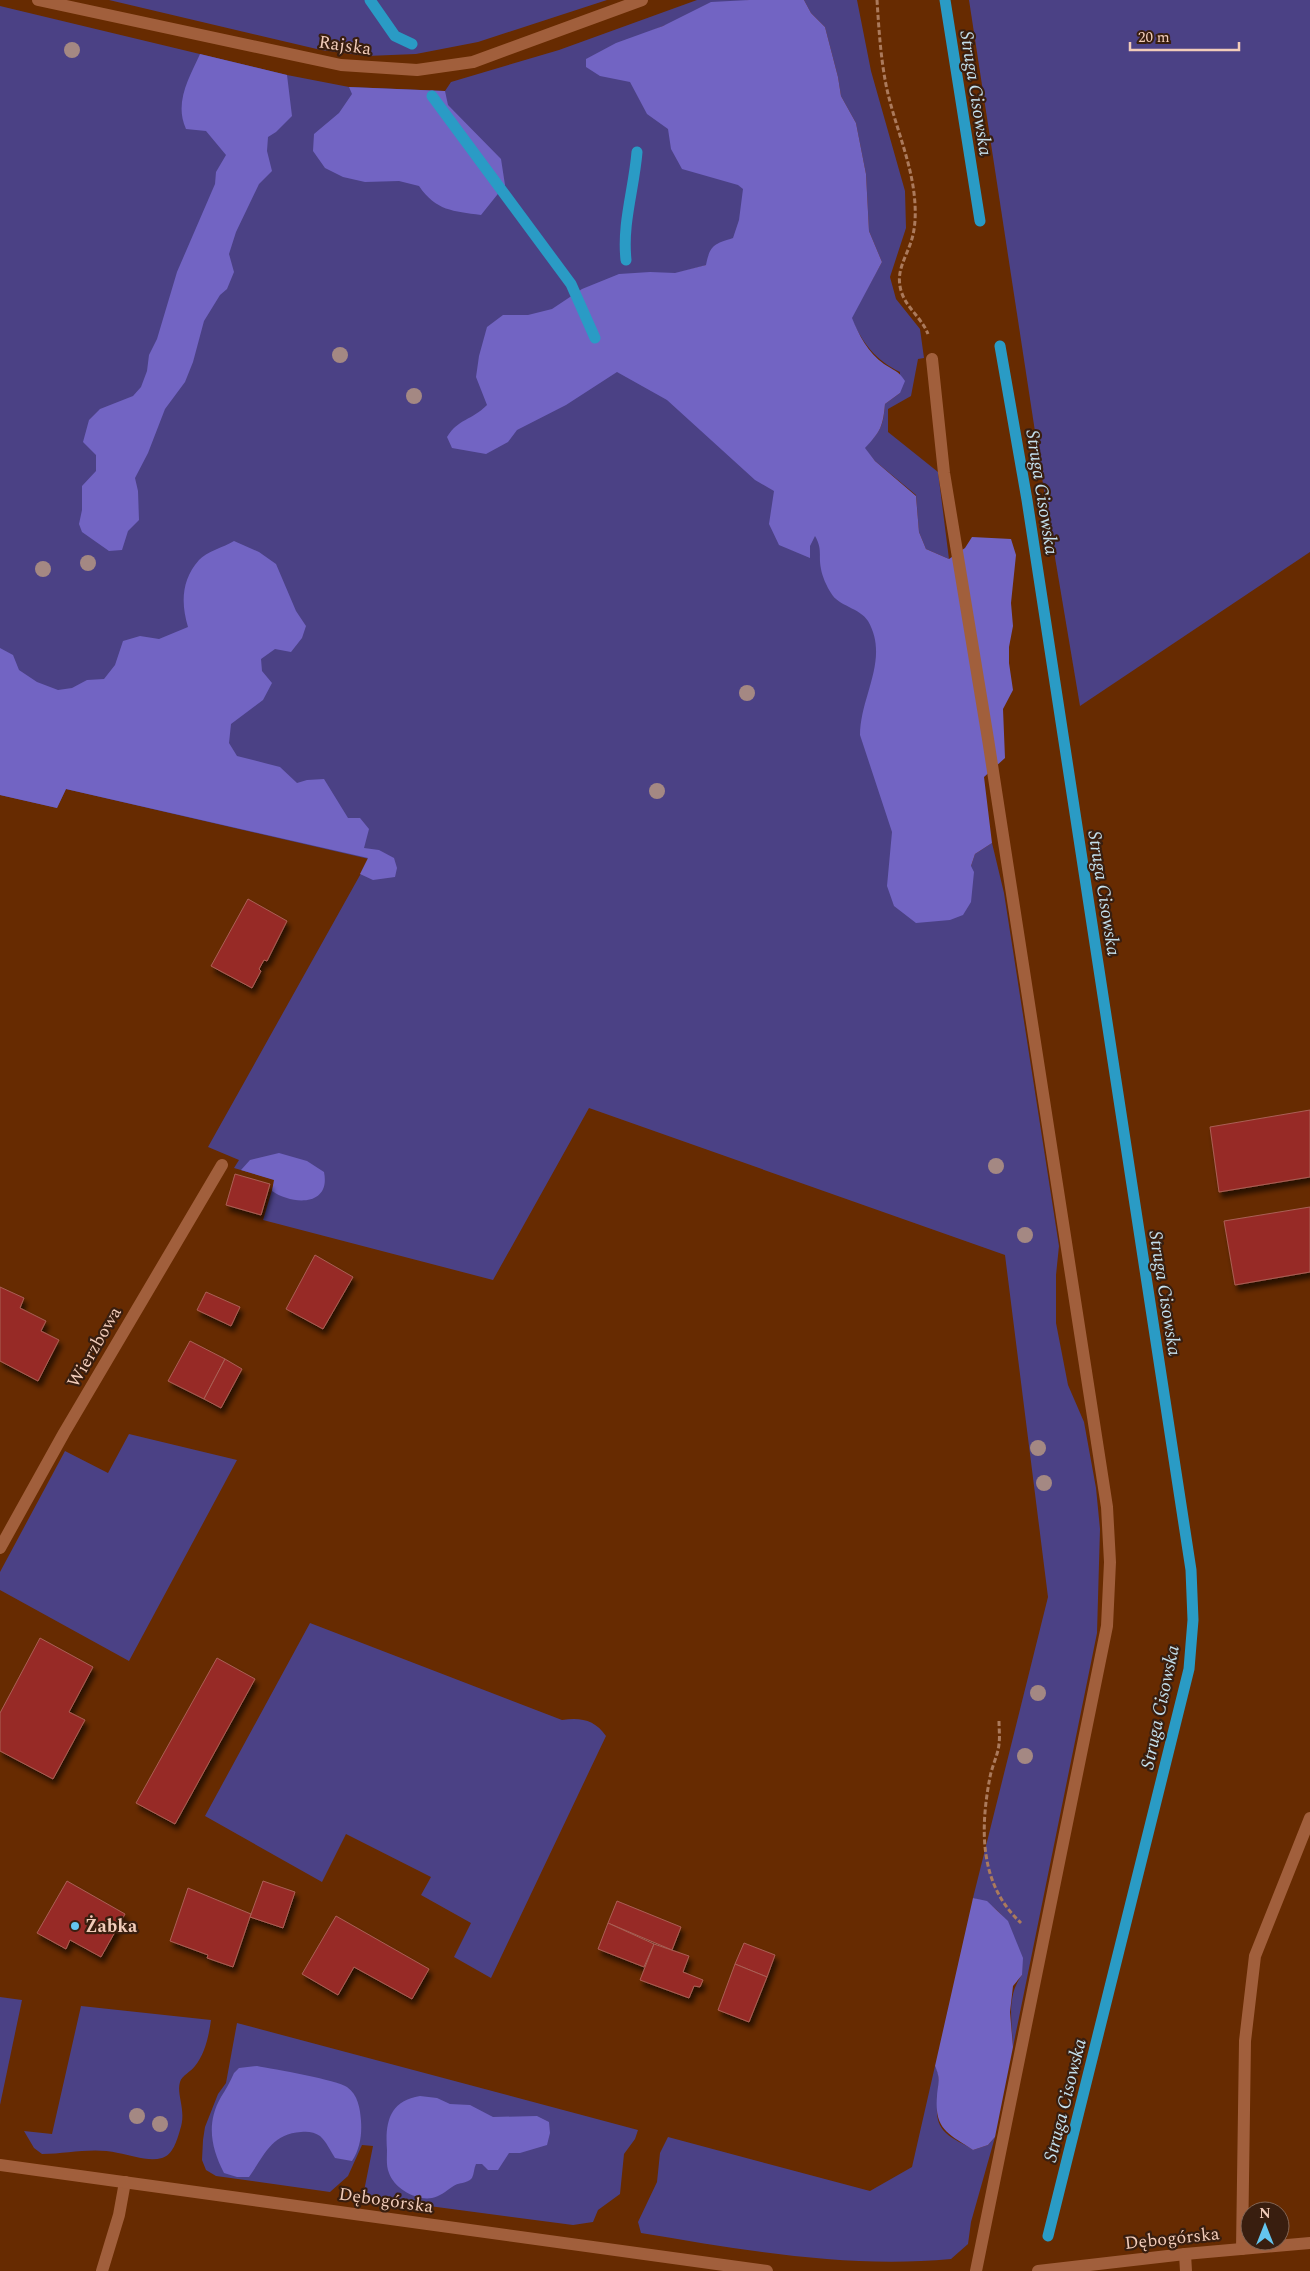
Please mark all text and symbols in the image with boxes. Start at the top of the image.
scale bar [1130,20,1239,52]
text: 20 m [1138,26,1170,49]
street label: Rajska [317,28,373,63]
water label: Struga Cisowska [951,29,1000,158]
water label: Struga Cisowska [1017,428,1066,557]
water label: Struga Cisowska [1079,829,1128,958]
water label: Struga Cisowska [1140,1229,1189,1358]
street label: Wierzbowa [60,1302,129,1393]
water label: Struga Cisowska [1133,1642,1188,1772]
place label: Żabka [85,1913,138,1940]
marker: Żabka [69,1920,81,1932]
water label: Struga Cisowska [1036,2035,1095,2165]
street label: Dębogórska [337,2180,435,2221]
north arrow [1240,2201,1290,2251]
text: N [1259,2203,1271,2224]
street label: Dębogórska [1123,2220,1221,2257]

